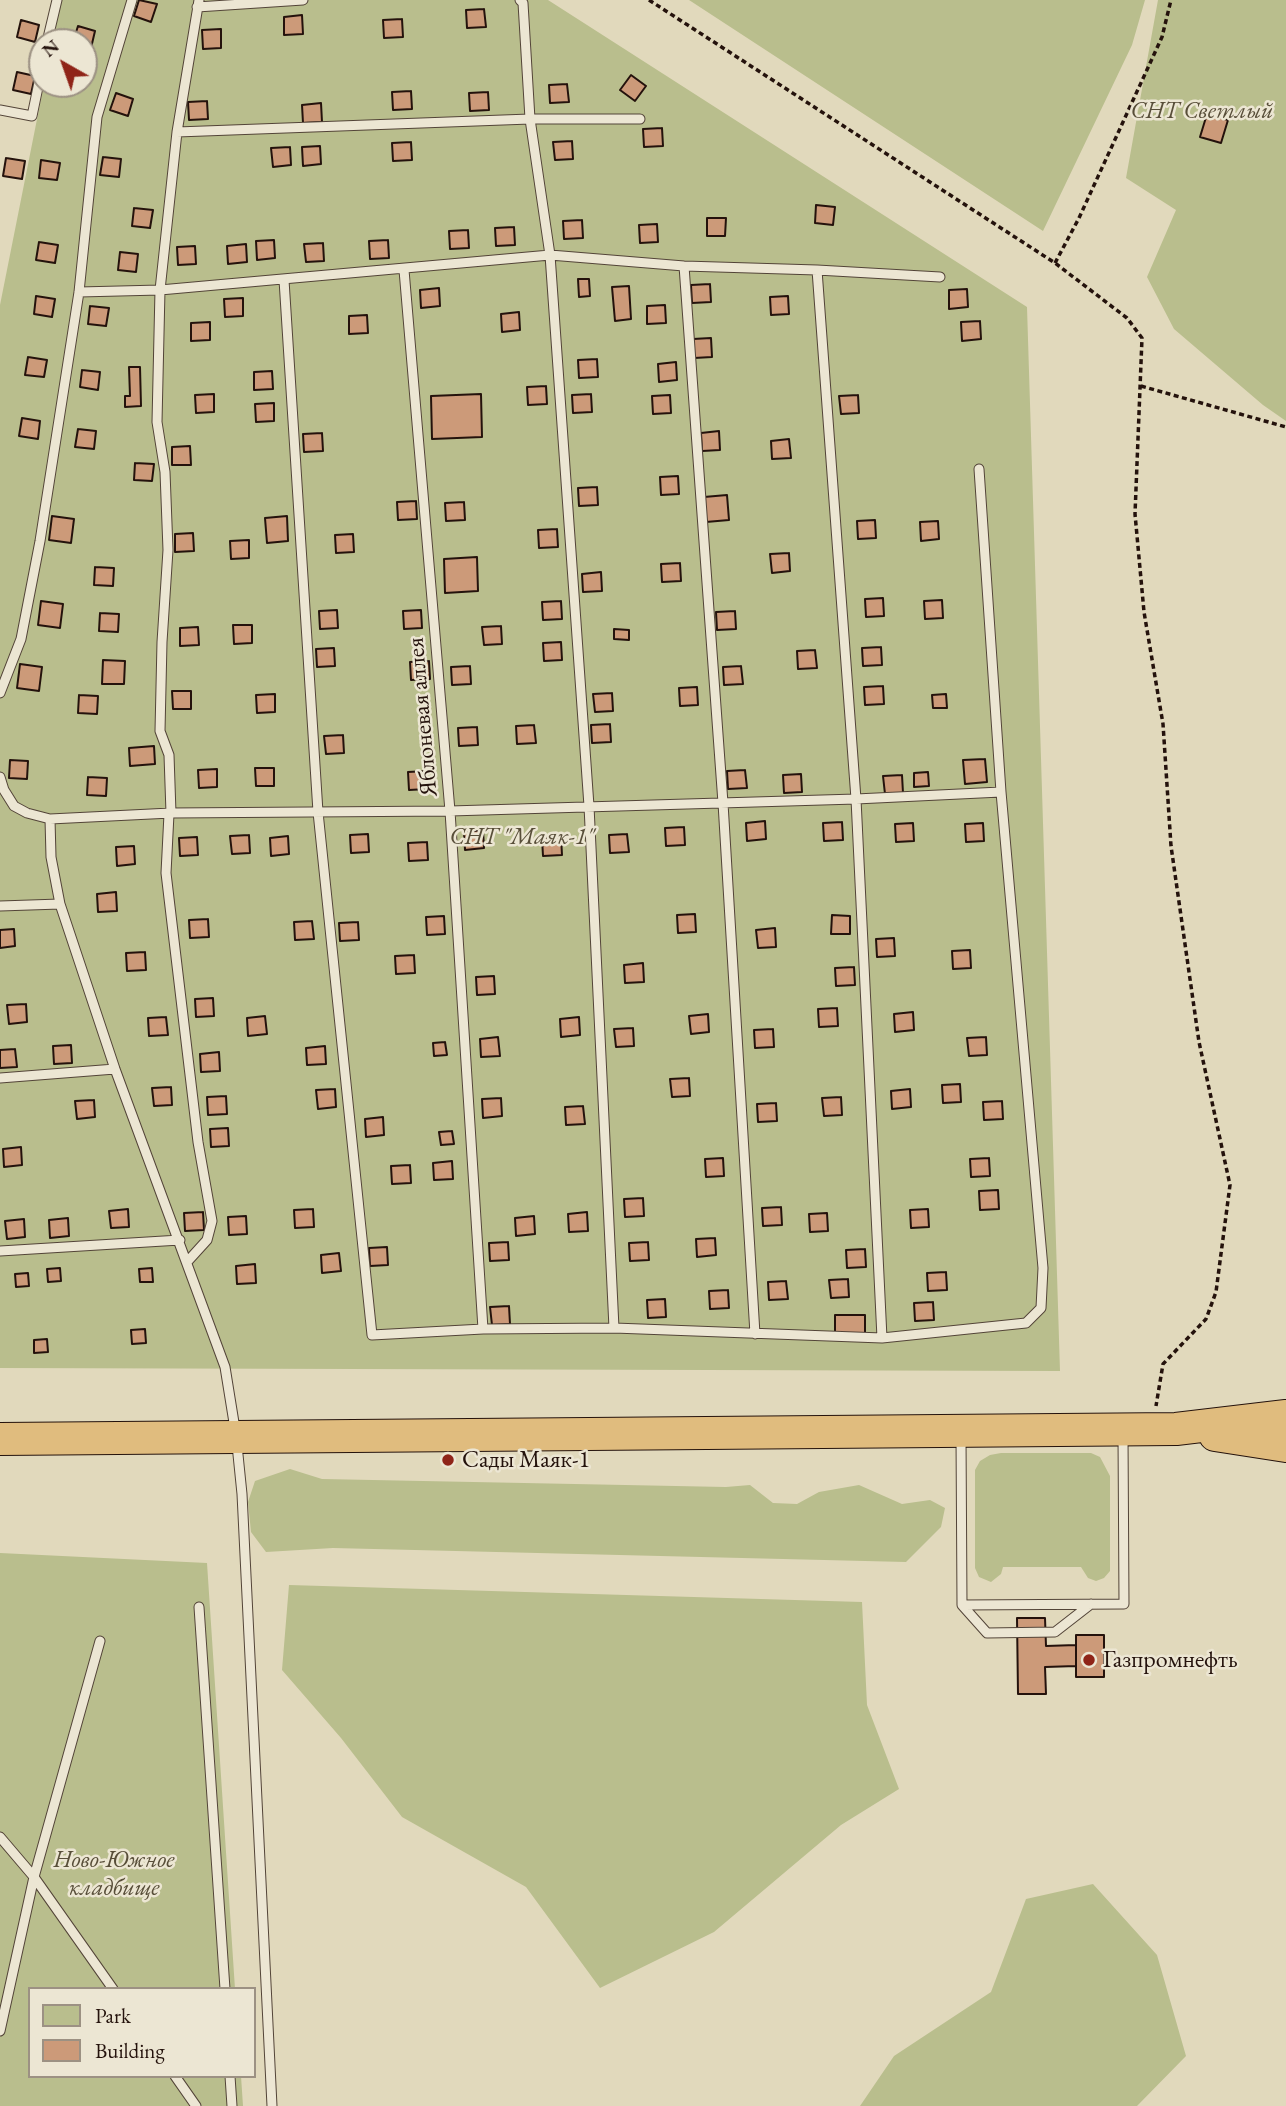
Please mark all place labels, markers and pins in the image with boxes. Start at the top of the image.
place label: Сады Маяк-1 [462,1446,590,1474]
marker: Сады Маяк-1 [440,1452,456,1468]
place label: Газпромнефть [1103,1646,1238,1674]
marker: Газпромнефть [1081,1652,1097,1668]

